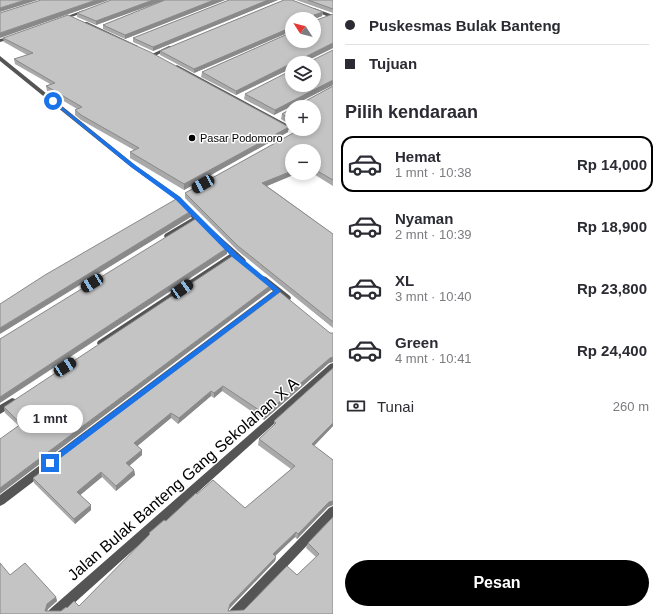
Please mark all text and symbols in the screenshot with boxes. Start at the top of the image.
north arrow [285,12,321,48]
map controls [285,12,321,180]
text: Puskesmas Bulak Banteng [369,17,561,34]
text: Tujuan [369,55,417,72]
button: layers [285,56,321,92]
route start [44,92,62,110]
button: + [285,100,321,136]
text: Pilih kendaraan [345,102,478,122]
place label: Pasar Podomoro [200,132,283,144]
marker: Pasar Podomoro [187,133,197,143]
button: − [285,144,321,180]
icon: car [347,146,383,182]
text: Hemat [395,148,441,165]
text: Rp 14,000 [577,156,647,173]
text: 1 mnt · 10:38 [395,165,472,180]
car [190,173,216,195]
icon: car [347,208,383,244]
text: Nyaman [395,210,453,227]
text: Rp 18,900 [577,218,647,235]
text: 2 mnt · 10:39 [395,227,472,242]
icon: car [347,270,383,306]
car [79,272,105,294]
text: XL [395,272,414,289]
car [169,277,195,301]
text: Rp 23,800 [577,280,647,297]
text: 3 mnt · 10:40 [395,289,472,304]
icon: car [347,332,383,368]
text: Green [395,334,438,351]
text: Rp 24,400 [577,342,647,359]
text: 4 mnt · 10:41 [395,351,472,366]
car [52,355,78,379]
street label: Jalan Bulak Banteng Gang Sekolahan X A [64,374,302,584]
icon: cash [345,395,367,417]
text: Tunai [377,398,414,415]
text: 260 m [613,399,649,414]
callout: 1 mnt [17,405,83,433]
text: 1 mnt [33,411,67,426]
route end [41,454,59,472]
button: Pesan [345,560,649,606]

